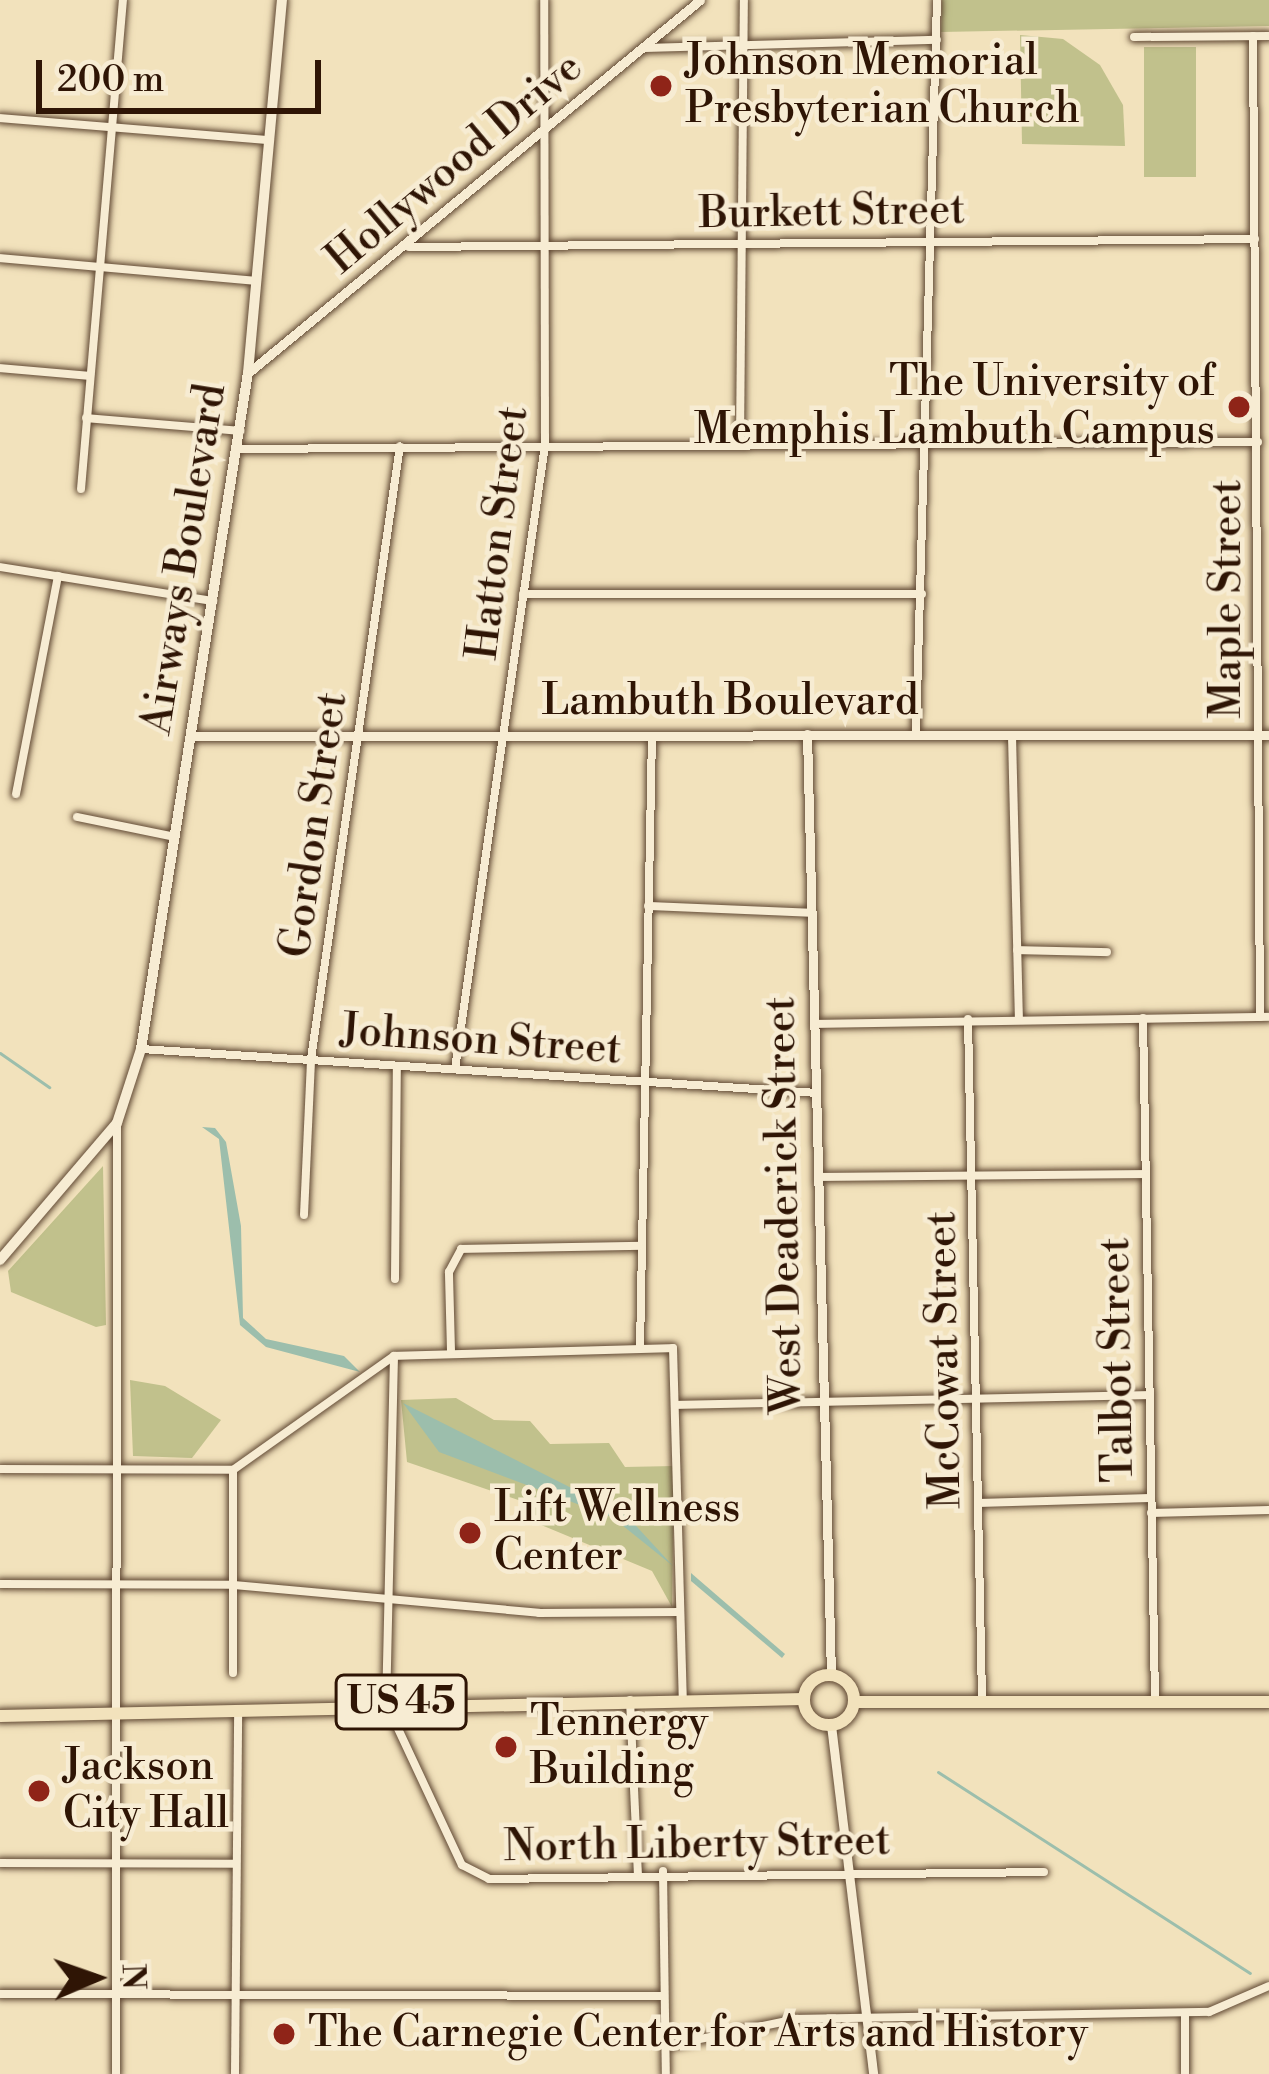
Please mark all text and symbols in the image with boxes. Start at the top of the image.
scale bar [42,36,327,110]
place label: Johnson Memorial Presbyterian Church [685,37,1080,136]
street label: Hollywood Drive [317,43,593,285]
text: 200 m [57,58,164,103]
marker: Johnson Memorial Presbyterian Church [648,73,674,99]
street label: Burkett Street [698,185,966,241]
place label: The University of Memphis Lambuth Campus [694,358,1215,457]
street label: Airways Boulevard [132,380,238,738]
marker: The University of Memphis Lambuth Campus [1226,394,1252,420]
street label: Hatton Street [458,403,540,663]
street label: Maple Street [1203,479,1253,719]
street label: Lambuth Boulevard [542,677,918,727]
street label: Gordon Street [271,689,359,961]
street label: West Deaderick Street [756,996,814,1414]
street label: Johnson Street [339,1006,623,1076]
street label: McCowat Street [917,1211,973,1509]
street label: Talbot Street [1091,1237,1145,1483]
place label: Lift Wellness Center [494,1484,740,1582]
marker: Lift Wellness Center [457,1520,483,1546]
road number: US 45 [332,1669,470,1735]
place label: Tennergy Building [530,1698,708,1796]
marker: Tennergy Building [493,1734,519,1760]
place label: Jackson City Hall [63,1742,229,1840]
marker: Jackson City Hall [26,1778,52,1804]
street label: North Liberty Street [503,1816,891,1874]
north arrow [36,1918,156,2038]
text: N [112,1963,153,1990]
place label: The Carnegie Center for Arts and History [308,2009,1088,2059]
marker: The Carnegie Center for Arts and History [271,2021,297,2047]

